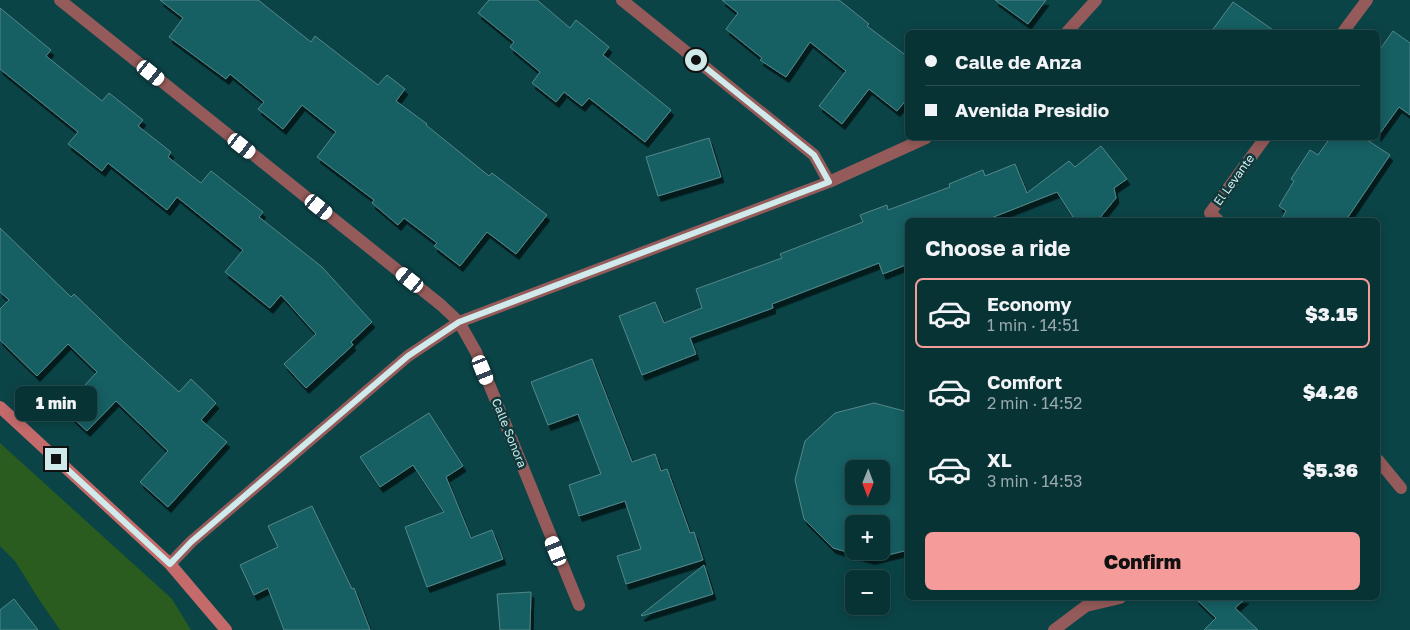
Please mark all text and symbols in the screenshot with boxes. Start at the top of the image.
route start [685,49,707,71]
text: Calle de Anza [955,50,1081,73]
car [134,58,167,88]
text: Avenida Presidio [955,98,1109,121]
car [225,131,258,161]
street label: El Levante [1210,151,1257,208]
car [302,192,335,222]
text: Choose a ride [925,234,1071,261]
car [393,265,426,295]
icon: car [927,291,972,336]
text: Economy [987,292,1072,315]
text: $3.15 [1305,302,1358,325]
text: 1 min · 14:51 [987,315,1079,335]
car [470,353,495,387]
icon: car [927,369,972,414]
text: Comfort [987,370,1062,393]
text: $4.26 [1303,380,1358,403]
callout: 1 min [15,386,97,422]
text: 1 min [36,393,76,413]
text: 2 min · 14:52 [987,393,1082,413]
street label: Calle Sonora [489,396,530,470]
icon: car [927,447,972,492]
route end [45,448,67,470]
text: XL [987,448,1012,471]
text: $5.36 [1303,458,1358,481]
north arrow [845,460,890,505]
map controls [845,460,890,615]
text: 3 min · 14:53 [987,471,1082,491]
button: + [845,515,890,560]
button: Confirm [925,532,1360,590]
car [543,534,568,568]
button: − [845,570,890,615]

